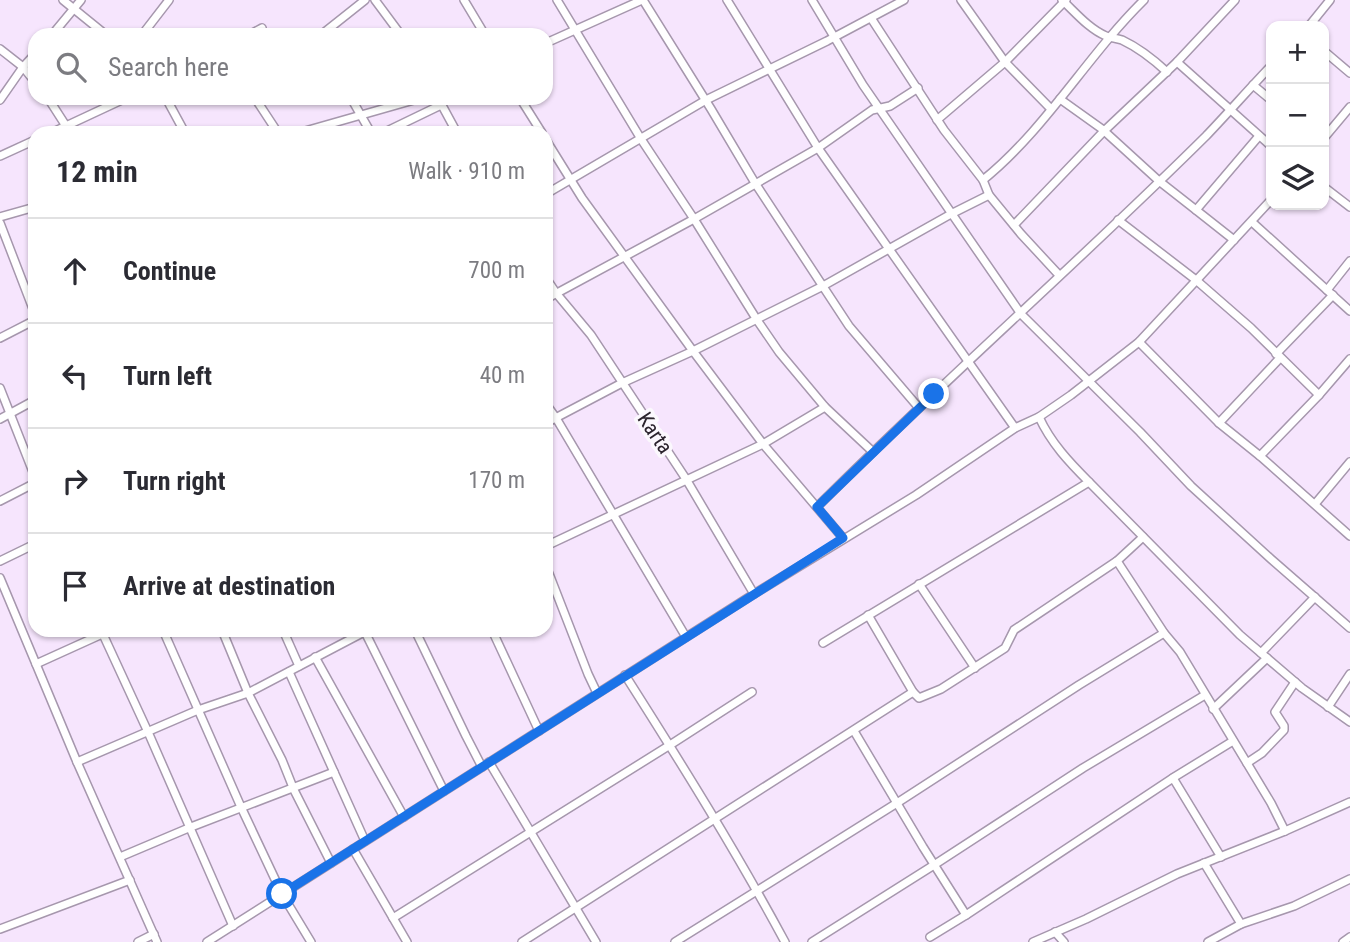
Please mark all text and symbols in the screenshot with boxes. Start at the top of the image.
map controls [1266,21,1329,210]
button: + [1266,21,1329,84]
search box [28,28,553,105]
icon: search [52,48,90,86]
text: Search here [108,52,229,82]
button: − [1266,84,1329,147]
button: layers [1266,147,1329,210]
text: 12 min [56,154,138,189]
text: Walk · 910 m [408,158,525,185]
icon: ahead [56,252,94,290]
text: Continue [123,256,216,286]
text: 700 m [468,257,525,284]
icon: left [56,357,94,395]
text: Turn left [123,361,212,391]
text: 40 m [480,362,525,389]
route end [918,378,949,409]
street label: Karta [633,408,677,458]
icon: right [56,462,94,500]
text: Turn right [123,466,225,496]
text: 170 m [468,467,525,494]
icon: arrive [56,567,94,605]
text: Arrive at destination [123,571,335,601]
route start [266,878,297,909]

